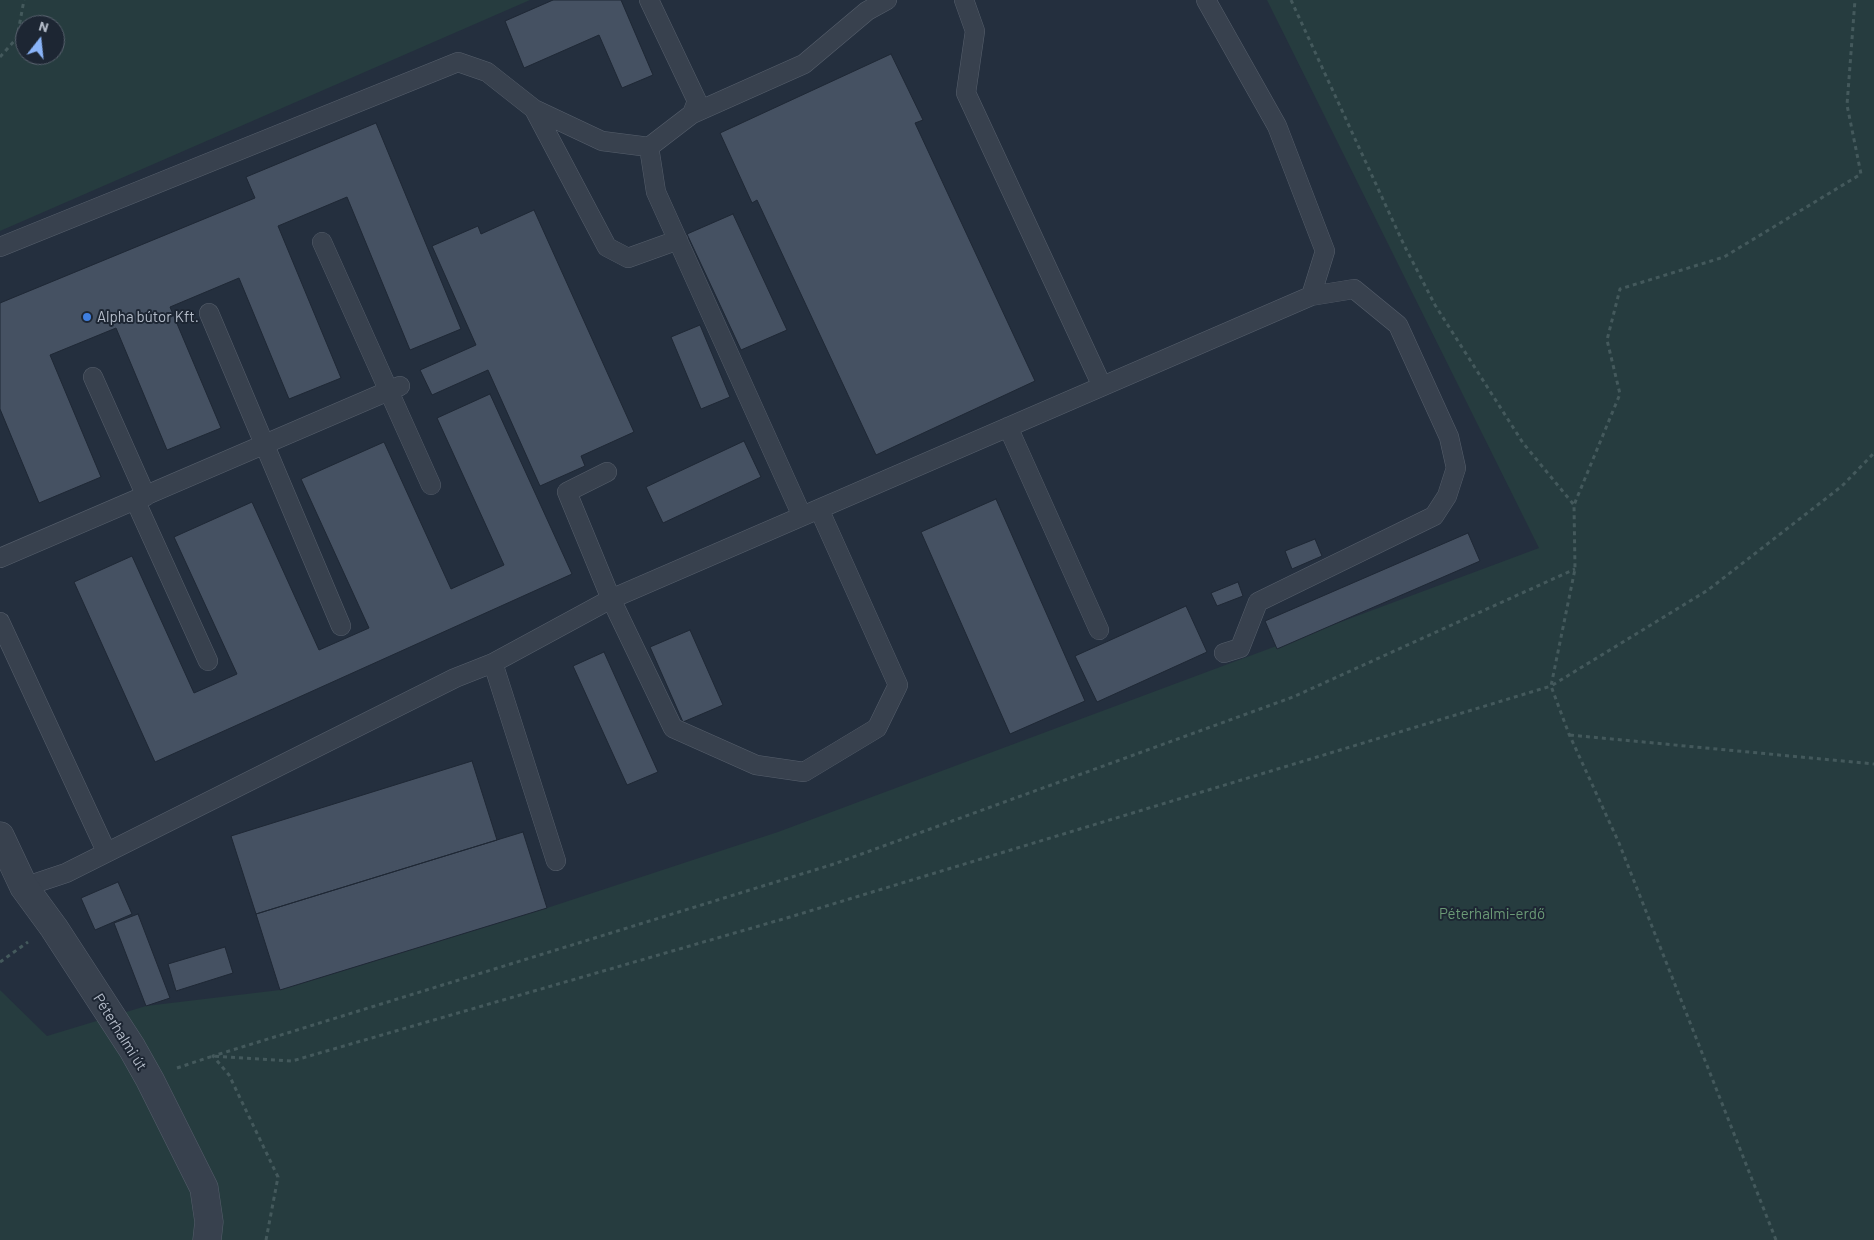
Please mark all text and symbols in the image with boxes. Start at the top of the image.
north arrow [15,15,65,65]
text: N [37,17,51,36]
place label: Alpha bútor Kft. [97,308,199,326]
marker: Alpha bútor Kft. [81,311,93,323]
park label: Péterhalmi-erdő [1439,905,1545,923]
street label: Péterhalmi út [89,990,151,1074]

